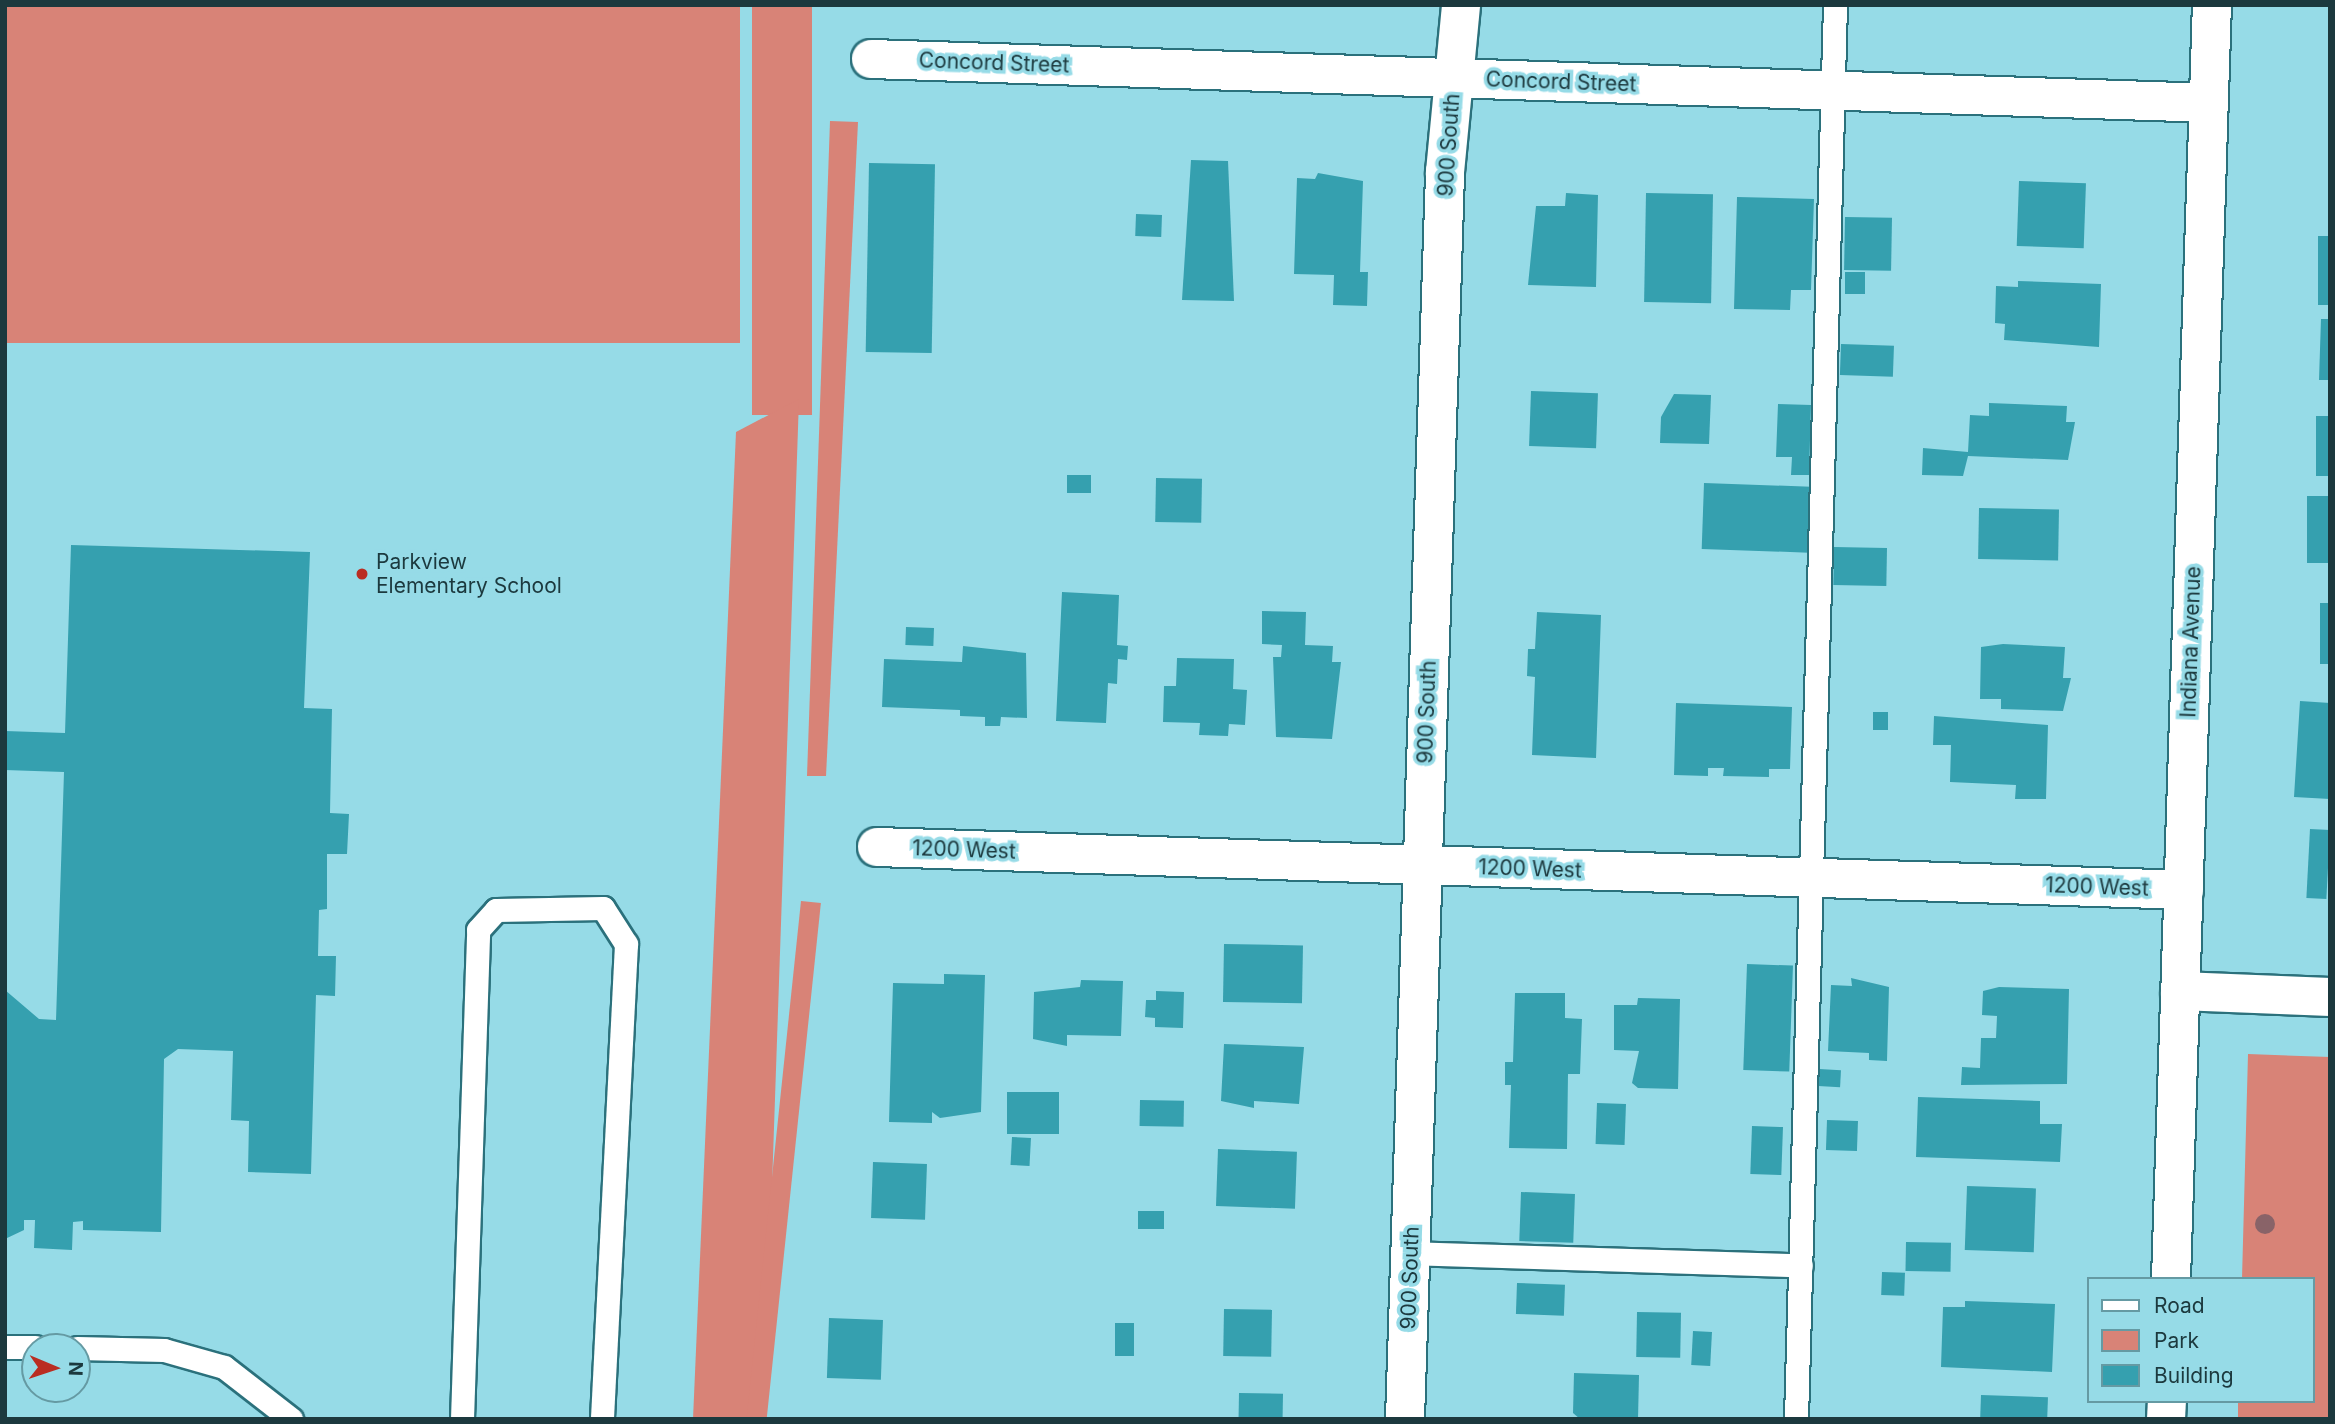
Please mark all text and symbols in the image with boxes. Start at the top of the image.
street label: Concord Street [918,48,1070,78]
street label: Concord Street [1485,67,1637,97]
street label: 900 South [1433,93,1465,197]
place label: Parkview Elementary School [376,549,562,599]
marker: Parkview Elementary School [354,566,370,582]
street label: Indiana Avenue [2176,566,2206,718]
street label: 900 South [1413,660,1441,764]
street label: 1200 West [912,836,1016,864]
street label: 1200 West [1478,855,1582,883]
street label: 1200 West [2045,873,2149,901]
street label: 900 South [1396,1226,1424,1330]
legend [2086,1277,2314,1403]
text: Road [2154,1293,2205,1318]
text: Park [2154,1328,2199,1353]
north arrow [21,1333,91,1403]
text: N [64,1361,87,1376]
text: Building [2154,1363,2234,1388]

